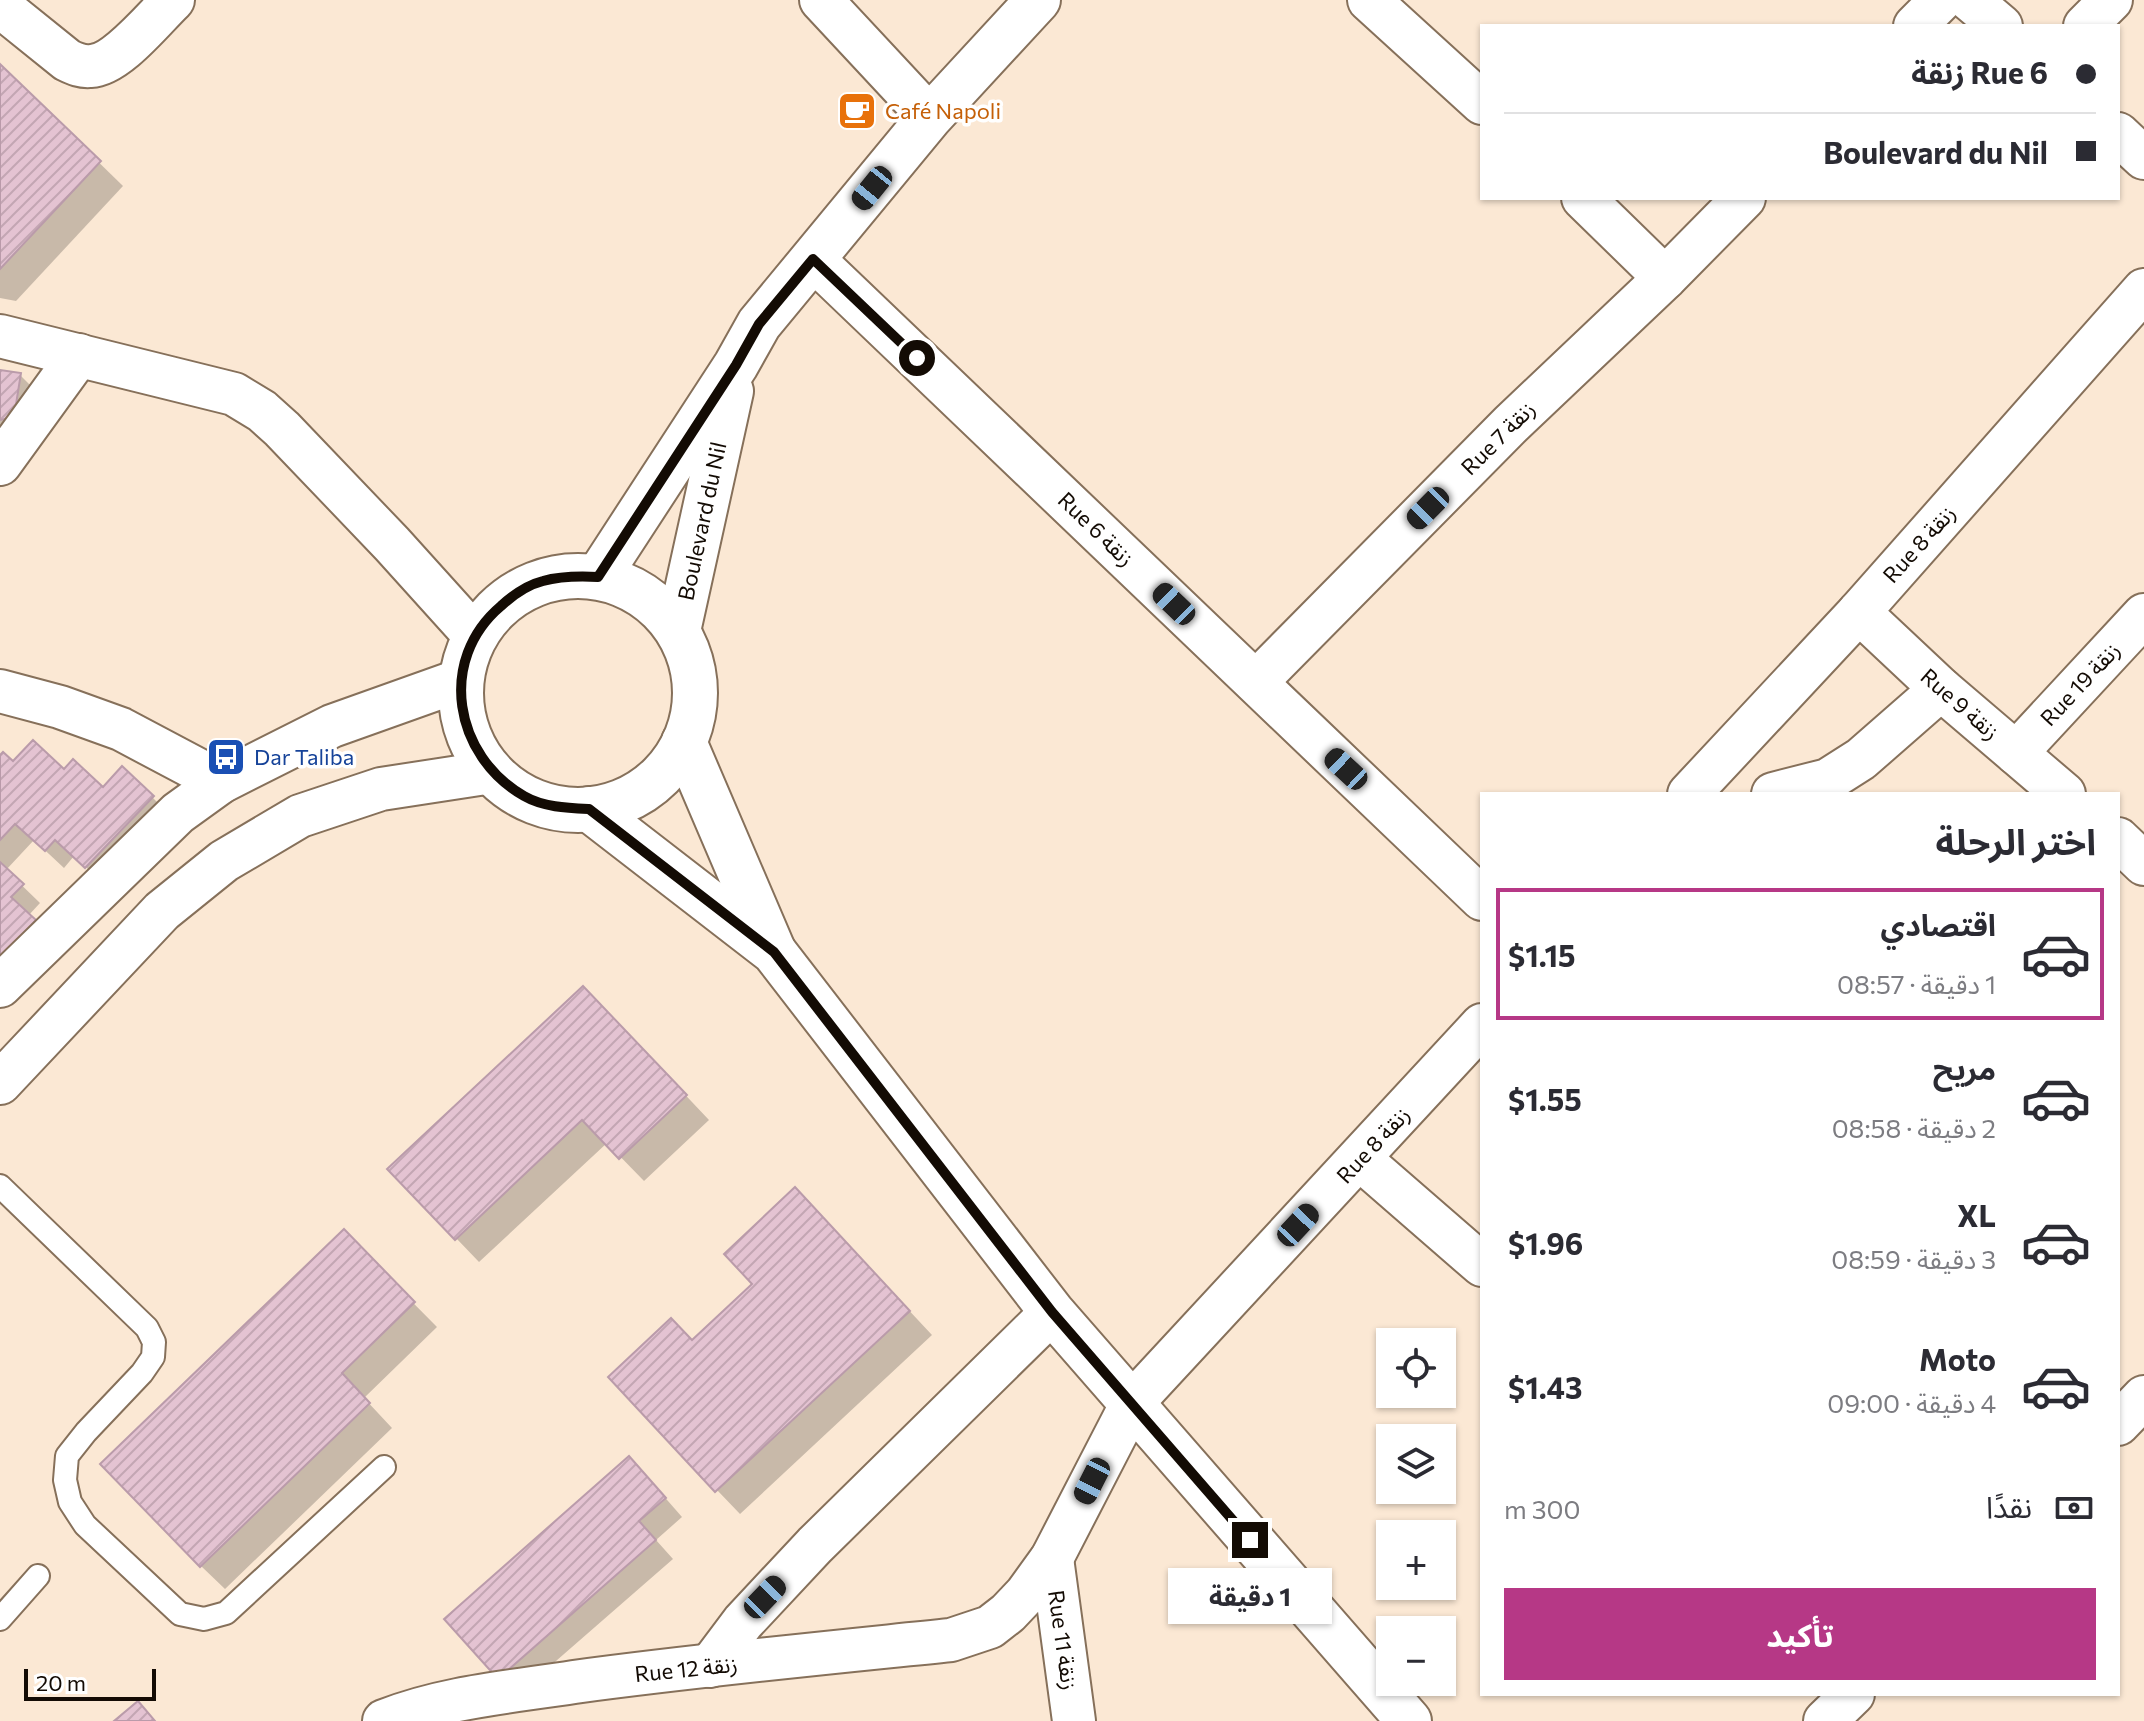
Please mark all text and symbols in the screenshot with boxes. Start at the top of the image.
text: Rue 6 زنقة [1911,53,2048,90]
cafe icon: Café Napoli [836,90,878,132]
place label: Café Napoli [885,97,1001,124]
text: Boulevard du Nil [1823,133,2048,170]
car [848,162,896,214]
route start [899,340,935,376]
street label: Rue 7 زنقة [1455,395,1541,481]
street label: Boulevard du Nil [672,439,732,603]
car [1403,483,1453,533]
street label: Rue 6 زنقة [1052,486,1140,572]
street label: Rue 8 زنقة [1877,499,1961,589]
car [1148,579,1200,629]
street label: Rue 19 زنقة [2034,636,2126,732]
street label: Rue 9 زنقة [1915,662,2005,746]
bus stop icon: Dar Taliba [205,736,247,778]
place label: Dar Taliba [254,743,354,770]
car [1320,744,1372,794]
text: اختر الرحلة [1935,818,2096,862]
text: اقتصادي [1881,905,1996,942]
icon: car [2020,918,2092,990]
text: $1.15 [1508,936,1576,973]
text: 1 دقيقة · 08:57 [1837,968,1996,999]
text: مريح [1933,1049,1996,1086]
icon: car [2020,1062,2092,1134]
text: $1.55 [1508,1080,1582,1117]
street label: Rue 8 زنقة [1330,1101,1416,1189]
text: 2 دقيقة · 08:58 [1832,1112,1996,1143]
text: XL [1957,1196,1996,1233]
car [1273,1199,1323,1251]
icon: car [2020,1206,2092,1278]
text: $1.96 [1508,1224,1583,1261]
text: 3 دقيقة · 08:59 [1831,1243,1996,1274]
map controls [1376,1328,1456,1696]
button: locate [1376,1328,1456,1408]
text: Moto [1919,1340,1996,1377]
icon: car [2020,1350,2092,1422]
text: $1.43 [1508,1368,1582,1405]
text: 4 دقيقة · 09:00 [1827,1387,1996,1418]
button: layers [1376,1424,1456,1504]
car [1070,1454,1114,1508]
icon: cash [2052,1486,2096,1530]
text: نقدًا [1986,1487,2032,1524]
text: 300 m [1504,1493,1580,1524]
button: + [1376,1520,1456,1600]
route end [1232,1522,1268,1558]
callout: 1 دقيقة [1168,1568,1332,1624]
car [740,1571,790,1623]
text: 1 دقيقة [1209,1580,1291,1611]
street label: Rue 11 زنقة [1042,1588,1084,1692]
button: تأكيد [1504,1588,2096,1680]
button: − [1376,1616,1456,1696]
street label: Rue 12 زنقة [633,1650,739,1688]
scale bar [24,1665,156,1701]
text: 20 m [36,1669,86,1696]

